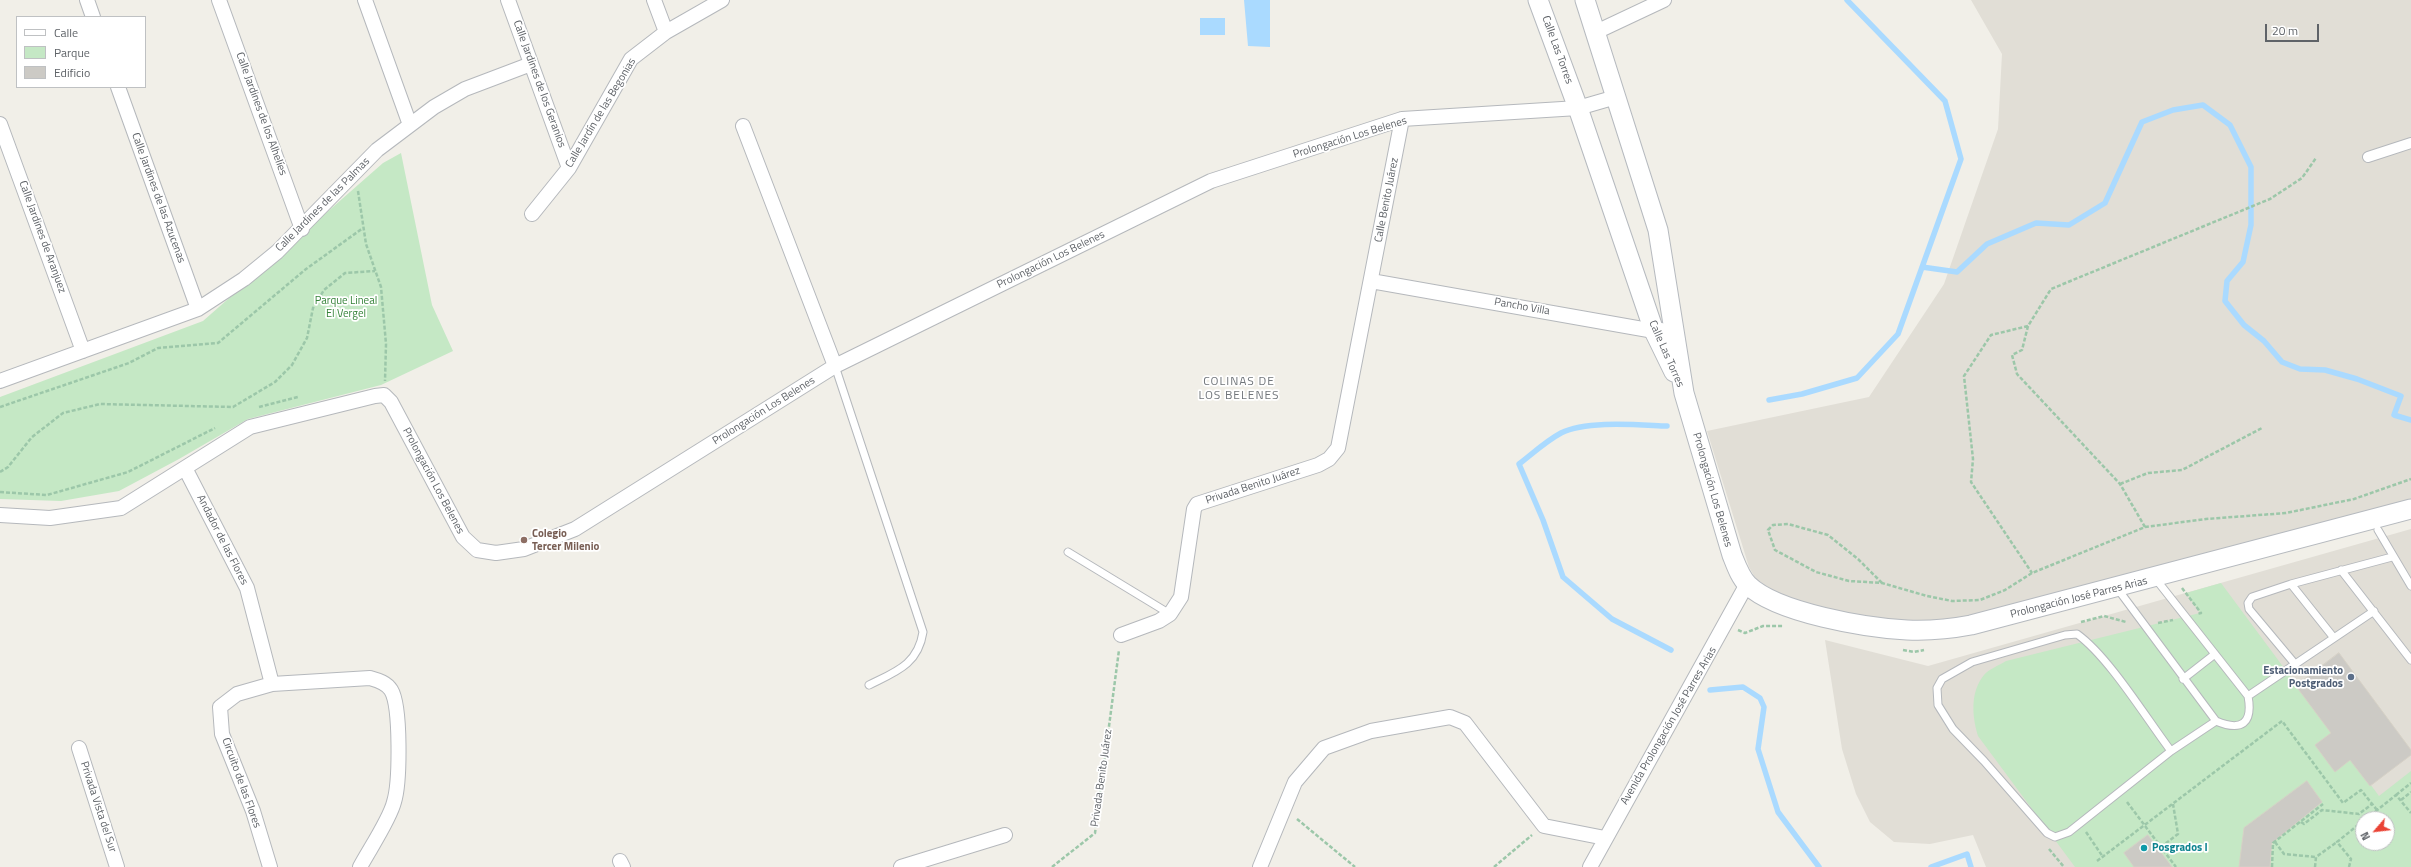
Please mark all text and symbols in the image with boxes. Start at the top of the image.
street label: Calle Las Torres [1539,14,1575,86]
legend [16,16,146,88]
scale bar [2267,16,2321,42]
street label: Calle Jardines de los Geranios [510,18,568,150]
text: 20 m [2272,21,2298,40]
text: Calle [54,23,78,42]
text: Parque [54,43,90,62]
street label: Calle Jardines de los Alhelíes [233,51,289,177]
street label: Calle Jardín de las Begonias [563,56,639,170]
text: Edificio [54,63,90,82]
street label: Prolongación Los Belenes [1291,114,1409,162]
street label: Calle Jardines de las Azucenas [128,131,188,265]
street label: Calle Jardines de las Palmas [273,155,373,255]
street label: Calle Benito Juárez [1372,156,1402,244]
street label: Calle Jardines de Aranjuez [16,179,68,295]
street label: Prolongación Los Belenes [995,228,1107,292]
park label: Parque Lineal El Vergel [315,294,377,320]
street label: Pancho Villa [1493,296,1551,318]
street label: Calle Las Torres [1645,319,1687,389]
street label: Prolongación Los Belenes [710,374,818,448]
district label: COLINAS DE LOS BELENES [1198,375,1280,403]
street label: Prolongación Los Belenes [399,426,467,536]
street label: Prolongación Los Belenes [1689,431,1735,549]
street label: Privada Benito Juárez [1204,464,1302,508]
street label: Andador de las Flores [194,493,250,587]
place label: Colegio Tercer Milenio [532,527,599,553]
marker: Colegio Tercer Milenio [519,535,529,545]
street label: Prolongación José Parres Arias [2009,575,2149,621]
street label: Avenida Prolongación José Parres Arias [1618,645,1720,807]
place label: Estacionamiento Postgrados [2263,664,2343,690]
marker: Estacionamiento Postgrados [2346,672,2356,682]
street label: Privada Benito Juárez [1089,728,1115,828]
street label: Circuito de las Flores [219,736,263,830]
street label: Privada Vista del Sur [77,760,119,854]
north arrow [2355,811,2395,851]
text: N [2356,829,2374,843]
place label: Posgrados I [2152,841,2208,855]
marker: Posgrados I [2139,843,2149,853]

